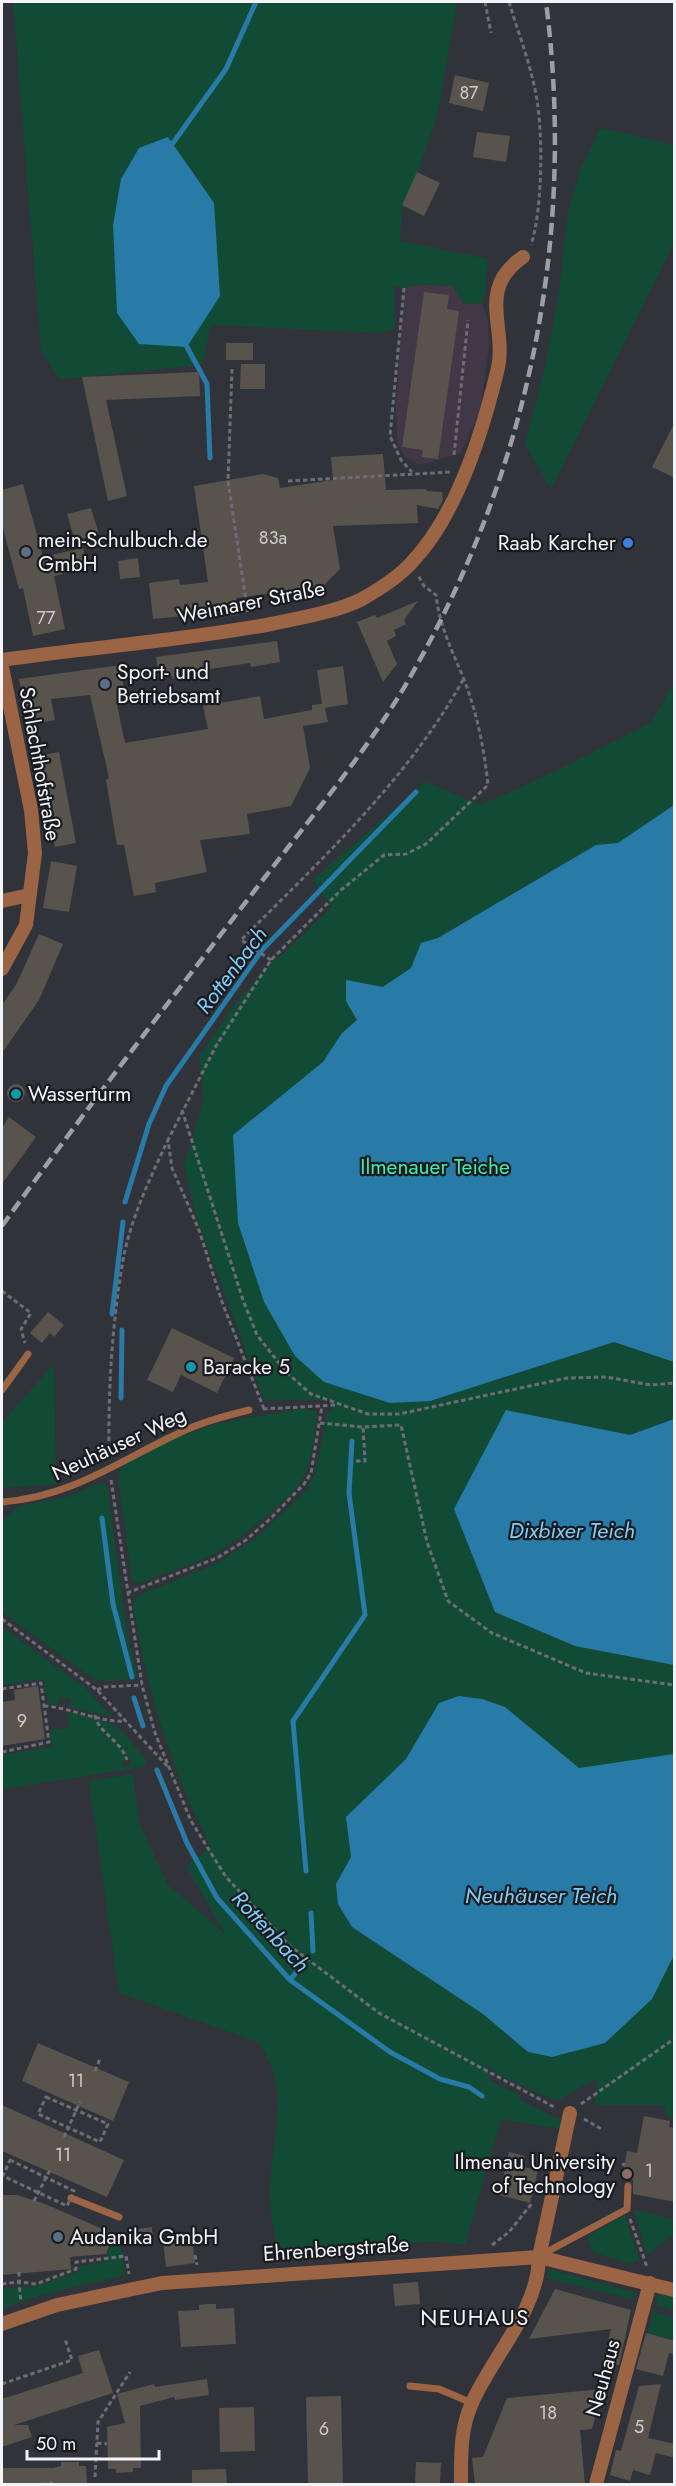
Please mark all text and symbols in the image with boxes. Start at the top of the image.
house number: 87 [459,80,479,106]
place label: mein-Schulbuch.de GmbH [38,525,208,579]
house number: 83a [259,525,287,551]
place label: Raab Karcher [498,528,617,558]
marker: Raab Karcher [621,536,635,550]
marker: mein-Schulbuch.de GmbH [19,545,33,559]
street label: Weimarer Straße [175,573,327,631]
house number: 77 [37,605,56,631]
place label: Sport- und Betriebsamt [117,657,220,711]
marker: Sport- und Betriebsamt [98,677,112,691]
street label: Schlachthofstraße [12,685,68,843]
water label: Rottenbach [188,920,274,1020]
place label: Wasserturm [28,1079,131,1109]
marker: Wasserturm [9,1087,23,1101]
park label: Ilmenauer Teiche [360,1152,510,1182]
place label: Baracke 5 [203,1352,290,1382]
marker: Baracke 5 [184,1360,198,1374]
street label: Neuhäuser Weg [47,1400,191,1488]
water label: Dixbixer Teich [509,1514,635,1546]
house number: 9 [17,1708,27,1734]
water label: Neuhäuser Teich [465,1879,617,1911]
water label: Rottenbach [225,1883,317,1979]
house number: 11 [68,2068,84,2094]
house number: 11 [55,2142,71,2168]
place label: Ilmenau University of Technology [455,2147,616,2201]
house number: 1 [645,2158,653,2184]
marker: Ilmenau University of Technology [620,2167,634,2181]
place label: Audanika GmbH [70,2222,218,2252]
street label: Ehrenbergstraße [262,2229,410,2269]
marker: Audanika GmbH [51,2230,65,2244]
district label: NEUHAUS [420,2301,530,2333]
street label: Neuhaus [578,2336,628,2420]
house number: 18 [539,2400,557,2426]
house number: 5 [634,2414,644,2440]
house number: 6 [319,2416,329,2442]
scale bar [27,2423,159,2461]
text: 50 m [36,2431,76,2457]

